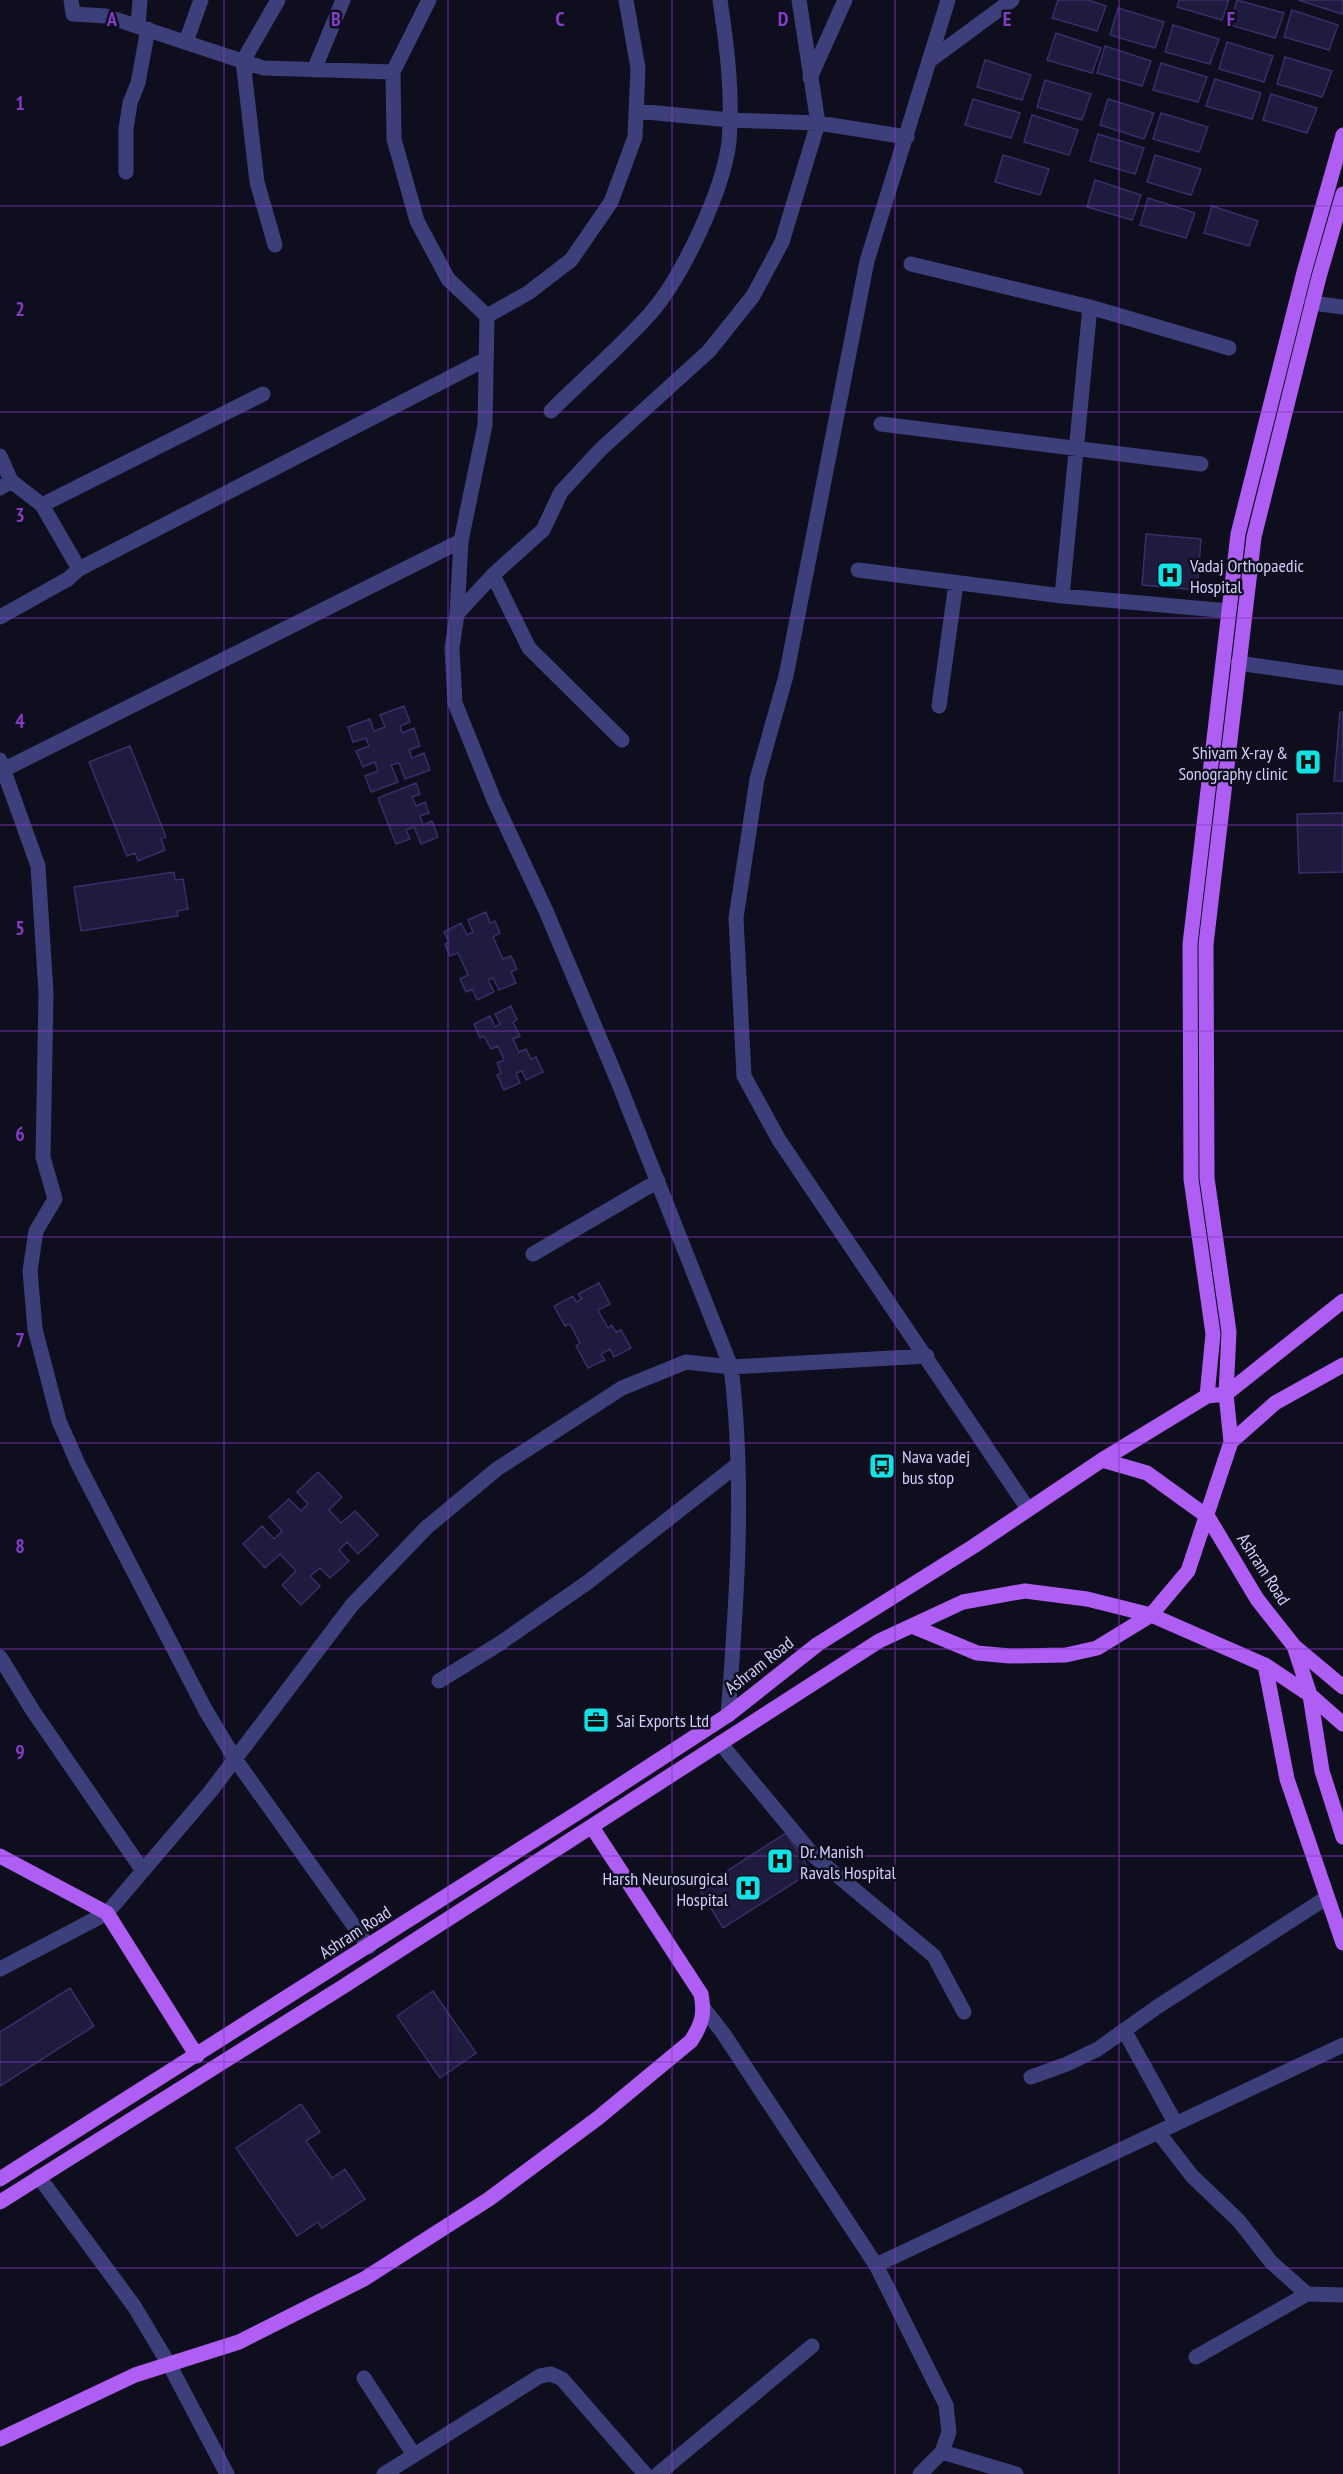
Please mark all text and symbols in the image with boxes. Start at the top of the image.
text: A [106,6,118,32]
text: B [331,6,341,32]
text: C [555,6,565,32]
text: D [778,6,789,32]
text: E [1003,6,1011,32]
text: F [1227,6,1235,32]
text: 1 [15,90,25,116]
text: 2 [15,296,25,322]
text: 3 [15,502,25,528]
place label: Vadaj Orthopaedic Hospital [1189,554,1305,598]
hospital icon: Vadaj Orthopaedic Hospital [1155,560,1185,590]
text: 4 [15,708,25,734]
place label: Shivam X-ray & Sonography clinic [1178,741,1289,785]
hospital icon: Shivam X-ray & Sonography clinic [1293,747,1323,777]
text: 5 [15,915,25,941]
text: 6 [15,1121,25,1147]
text: 7 [15,1327,25,1353]
place label: Nava vadej bus stop [902,1445,970,1489]
bus stop icon: Nava vadej bus stop [867,1451,897,1481]
street label: Ashram Road [1232,1529,1296,1609]
text: 8 [15,1533,25,1559]
street label: Ashram Road [720,1631,798,1699]
office icon: Sai Exports Ltd [581,1705,611,1735]
place label: Sai Exports Ltd [616,1709,709,1732]
text: 9 [15,1739,25,1765]
place label: Dr. Manish Ravals Hospital [800,1840,897,1884]
hospital icon: Dr. Manish Ravals Hospital [765,1846,795,1876]
place label: Harsh Neurosurgical Hospital [602,1867,729,1911]
hospital icon: Harsh Neurosurgical Hospital [733,1873,763,1903]
street label: Ashram Road [315,1900,395,1964]

